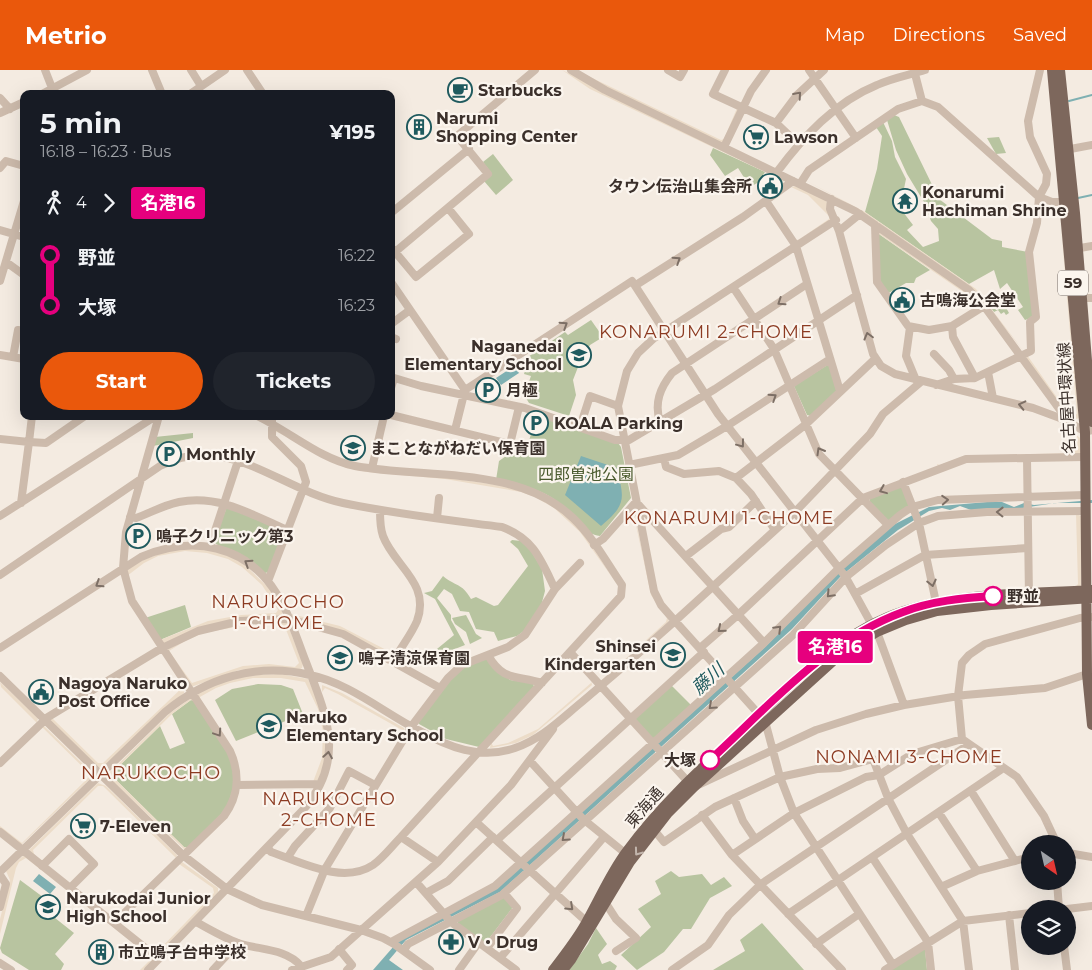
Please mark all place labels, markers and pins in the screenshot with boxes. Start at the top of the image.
cafe icon: Starbucks [447,77,473,103]
place label: Starbucks [478,81,562,100]
place label: Narumi Shopping Center [436,109,578,146]
building icon: Narumi Shopping Center [406,114,432,140]
supermarket icon: Lawson [743,124,769,150]
place label: Lawson [774,128,838,147]
public building icon: タウン伝治山集会所 [757,173,783,199]
place label: タウン伝治山集会所 [608,177,752,196]
place label: Konarumi Hachiman Shrine [922,183,1067,220]
temple icon: Konarumi Hachiman Shrine [892,188,918,214]
public building icon: 古鳴海公会堂 [889,287,915,313]
place label: 古鳴海公会堂 [920,291,1016,310]
place label: Naganedai Elementary School [404,337,562,374]
school or university icon: Naganedai Elementary School [566,342,592,368]
parking icon: 月極 [475,377,501,403]
place label: 月極 [506,381,538,400]
parking icon: KOALA Parking [523,410,549,436]
place label: KOALA Parking [554,414,683,433]
school or university icon: まことながねだい保育園 [340,435,366,461]
place label: まことながねだい保育園 [370,439,546,458]
parking icon: Monthly [156,441,182,467]
place label: Monthly [186,445,256,464]
parking icon: 鳴子クリニック第3 [125,523,151,549]
place label: 鳴子クリニック第3 [156,527,293,546]
marker: 野並 [983,586,1003,606]
place label: 野並 [1007,587,1039,606]
place label: Shinsei Kindergarten [544,637,656,674]
school or university icon: Shinsei Kindergarten [660,642,686,668]
school or university icon: 鳴子清涼保育園 [327,645,353,671]
place label: 鳴子清涼保育園 [358,649,470,668]
place label: Nagoya Naruko Post Office [58,674,187,711]
public building icon: Nagoya Naruko Post Office [28,679,54,705]
place label: Naruko Elementary School [286,708,444,745]
school or university icon: Naruko Elementary School [256,713,282,739]
marker: 大塚 [700,750,720,770]
place label: 大塚 [664,751,696,770]
supermarket icon: 7-Eleven [70,813,96,839]
place label: 7-Eleven [100,817,171,836]
place label: Narukodai Junior High School [66,889,211,926]
school or university icon: Narukodai Junior High School [35,894,61,920]
pharmacy icon: V・Drug [438,929,464,955]
place label: V・Drug [467,933,538,952]
building icon: 市立鳴子台中学校 [88,939,114,965]
place label: 市立鳴子台中学校 [118,943,246,962]

